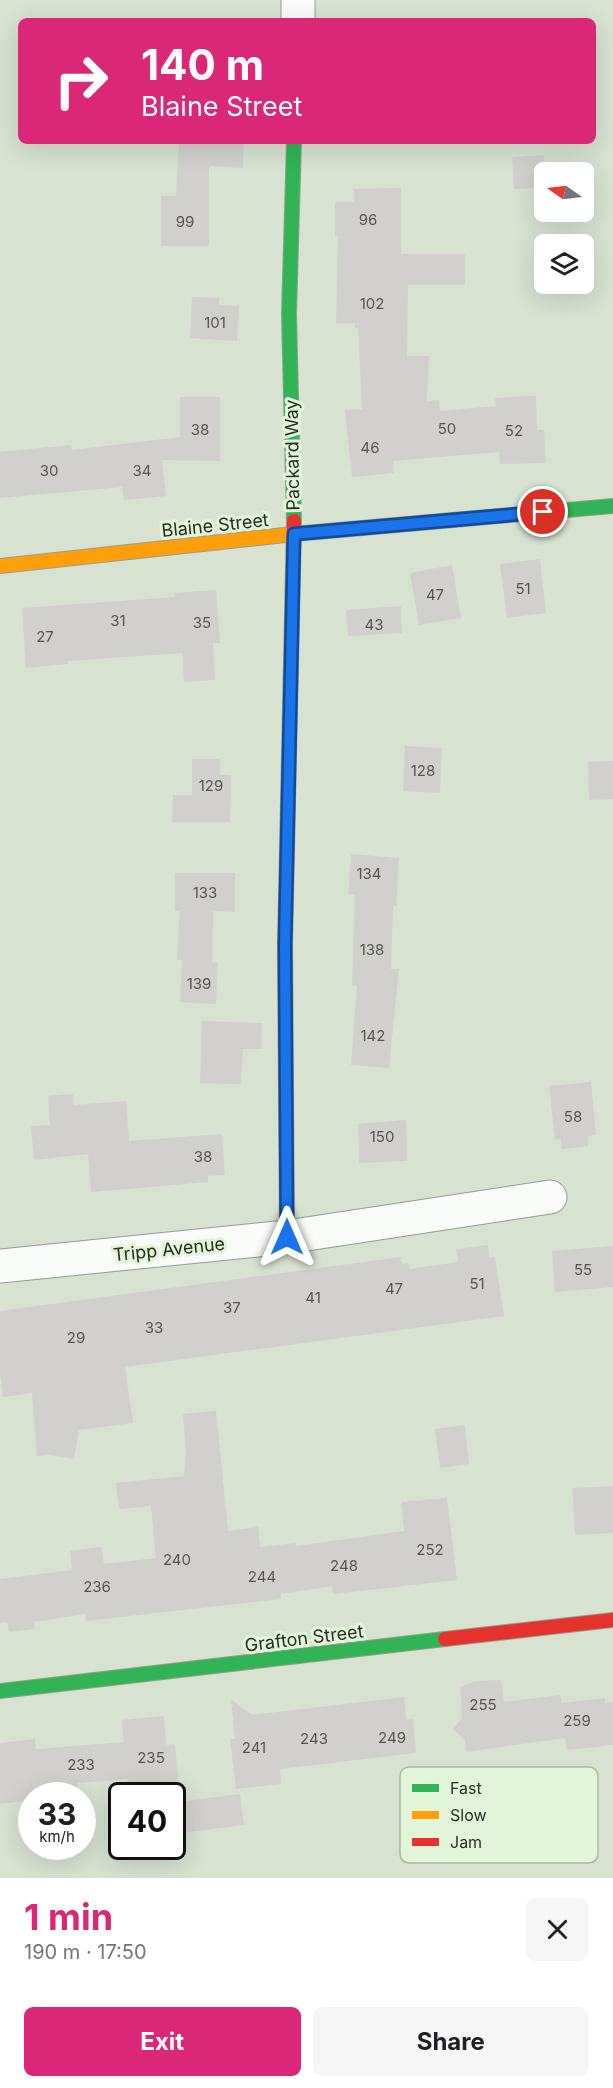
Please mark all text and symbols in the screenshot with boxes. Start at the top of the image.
text: 140 m [141,39,264,90]
icon: right [42,42,120,120]
text: Blaine Street [141,90,302,123]
north arrow [534,162,594,222]
map controls [534,162,594,294]
house number: 96 [359,210,377,229]
house number: 99 [176,212,194,231]
button: layers [534,234,594,294]
house number: 102 [360,294,384,313]
house number: 101 [204,313,226,332]
street label: Packard Way [281,399,303,511]
house number: 50 [438,419,456,438]
house number: 38 [191,420,209,439]
house number: 52 [505,421,523,440]
house number: 46 [361,438,380,457]
house number: 30 [40,461,58,480]
house number: 34 [133,461,151,480]
pin [517,486,568,537]
icon: arrive [526,495,559,528]
street label: Blaine Street [160,509,270,541]
house number: 51 [515,579,531,598]
house number: 47 [426,585,444,604]
house number: 31 [110,611,126,630]
house number: 35 [193,613,211,632]
house number: 43 [365,615,383,634]
house number: 27 [36,627,54,646]
house number: 128 [411,761,435,780]
house number: 129 [199,776,223,795]
house number: 134 [356,864,382,883]
house number: 133 [193,883,217,902]
house number: 138 [360,940,384,959]
house number: 139 [187,974,211,993]
house number: 142 [361,1026,385,1045]
house number: 58 [564,1107,582,1126]
house number: 150 [370,1127,394,1146]
house number: 38 [194,1147,212,1166]
position arrow [255,1205,319,1269]
street label: Tripp Avenue [112,1233,226,1265]
house number: 55 [574,1260,592,1279]
house number: 51 [469,1274,485,1293]
house number: 47 [385,1279,403,1298]
house number: 41 [305,1288,321,1307]
house number: 37 [223,1298,241,1317]
house number: 33 [145,1318,163,1337]
house number: 29 [67,1328,85,1347]
house number: 252 [416,1540,444,1559]
house number: 240 [163,1550,191,1569]
house number: 248 [330,1556,358,1575]
house number: 244 [248,1567,276,1586]
house number: 236 [83,1577,111,1596]
street label: Grafton Street [243,1620,365,1656]
house number: 255 [469,1695,497,1714]
house number: 259 [563,1711,591,1730]
house number: 249 [378,1728,406,1747]
house number: 243 [300,1729,328,1748]
house number: 241 [242,1738,266,1757]
house number: 235 [137,1748,165,1767]
house number: 233 [67,1755,95,1774]
legend [400,1767,598,1863]
text: Fast [450,1778,482,1798]
speed limit sign: 40 [108,1782,186,1860]
text: 33 [38,1796,76,1832]
text: Slow [450,1805,487,1825]
text: km/h [39,1827,75,1846]
text: Jam [450,1832,482,1852]
text: 1 min [24,1895,113,1939]
button: close [526,1898,589,1961]
text: 190 m · 17:50 [24,1940,147,1964]
button: Exit [24,2007,301,2076]
button: Share [313,2007,589,2076]

